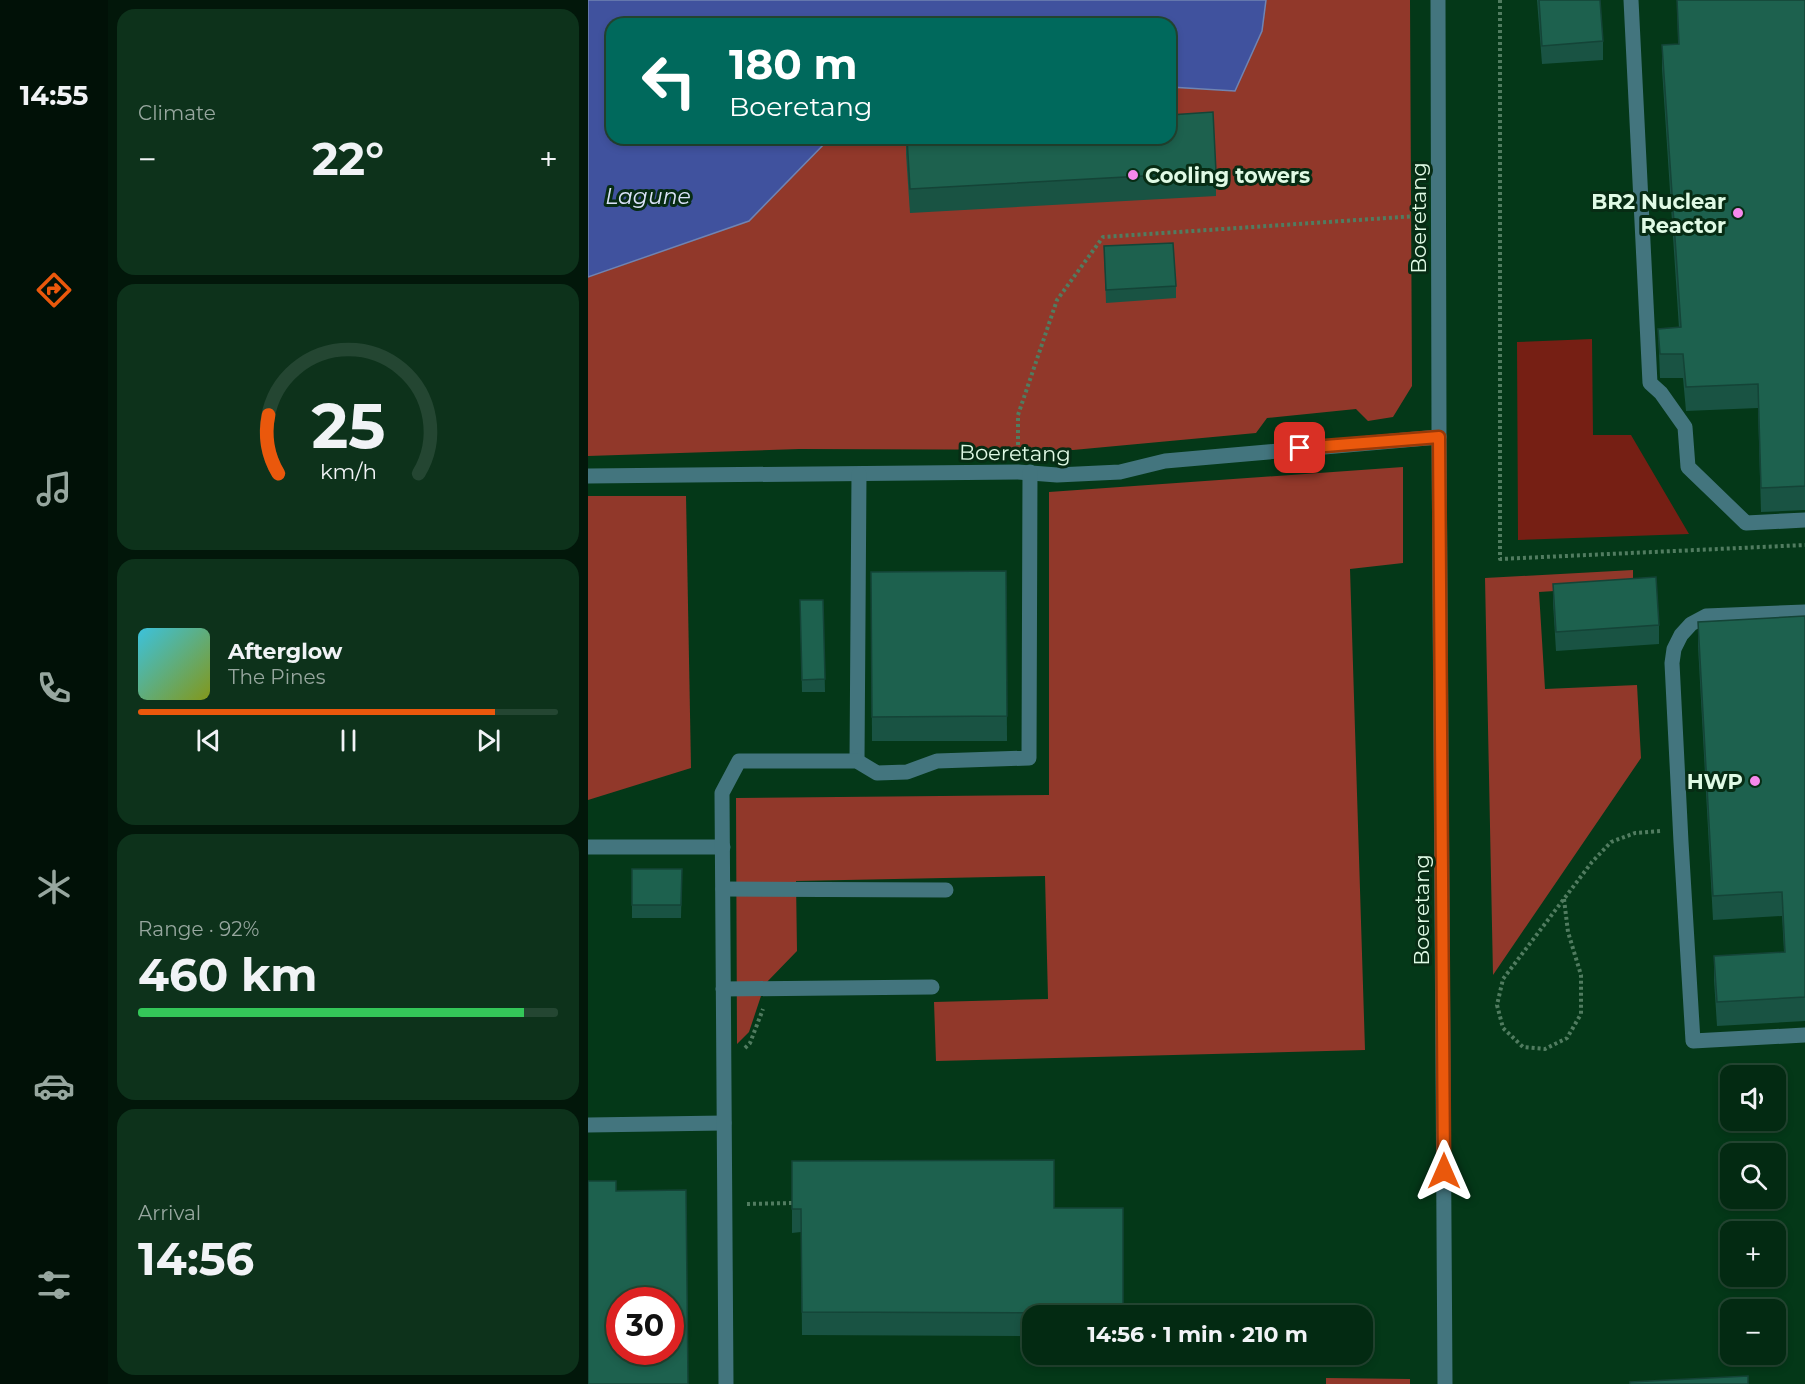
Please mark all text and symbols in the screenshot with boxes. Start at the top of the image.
text: 180 m [729,38,858,90]
icon: left [630,42,708,120]
text: 14:55 [20,79,88,112]
text: Boeretang [729,90,873,123]
text: Climate [138,101,216,125]
text: 22° [312,131,384,186]
text: − [138,139,157,179]
text: + [539,139,558,179]
street label: Boeretang [1406,162,1431,274]
place label: Cooling towers [1145,163,1310,188]
marker: Cooling towers [1126,168,1140,182]
water label: Lagune [605,183,691,210]
place label: BR2 Nuclear Reactor [1591,189,1726,238]
marker: BR2 Nuclear Reactor [1731,206,1745,220]
icon: directions [33,269,75,311]
text: 25 [311,388,385,464]
pin [1274,422,1325,473]
icon: arrive [1283,431,1316,464]
street label: Boeretang [959,440,1071,466]
text: km/h [319,458,377,484]
icon: music [33,468,75,510]
text: Afterglow [228,638,342,665]
text: The Pines [228,665,325,689]
icon: phone [33,667,75,709]
icon: previous [192,724,225,757]
icon: pause [332,724,365,757]
icon: next [472,724,505,757]
place label: HWP [1687,769,1743,794]
marker: HWP [1748,774,1762,788]
street label: Boeretang [1409,854,1434,966]
icon: climate [33,866,75,908]
text: Range · 92% [138,917,259,941]
text: 460 km [138,947,317,1002]
icon: car [33,1065,75,1107]
map controls [1720,1065,1786,1365]
button: sound [1720,1065,1786,1131]
position arrow [1412,1139,1476,1203]
button: search [1720,1143,1786,1209]
text: Arrival [138,1201,201,1225]
button: + [1720,1221,1786,1287]
text: 14:56 [138,1231,254,1286]
icon: filters [33,1264,75,1306]
speed limit sign: 30 [606,1287,684,1365]
button: − [1720,1299,1786,1365]
text: 14:56 · 1 min · 210 m [1087,1321,1308,1348]

